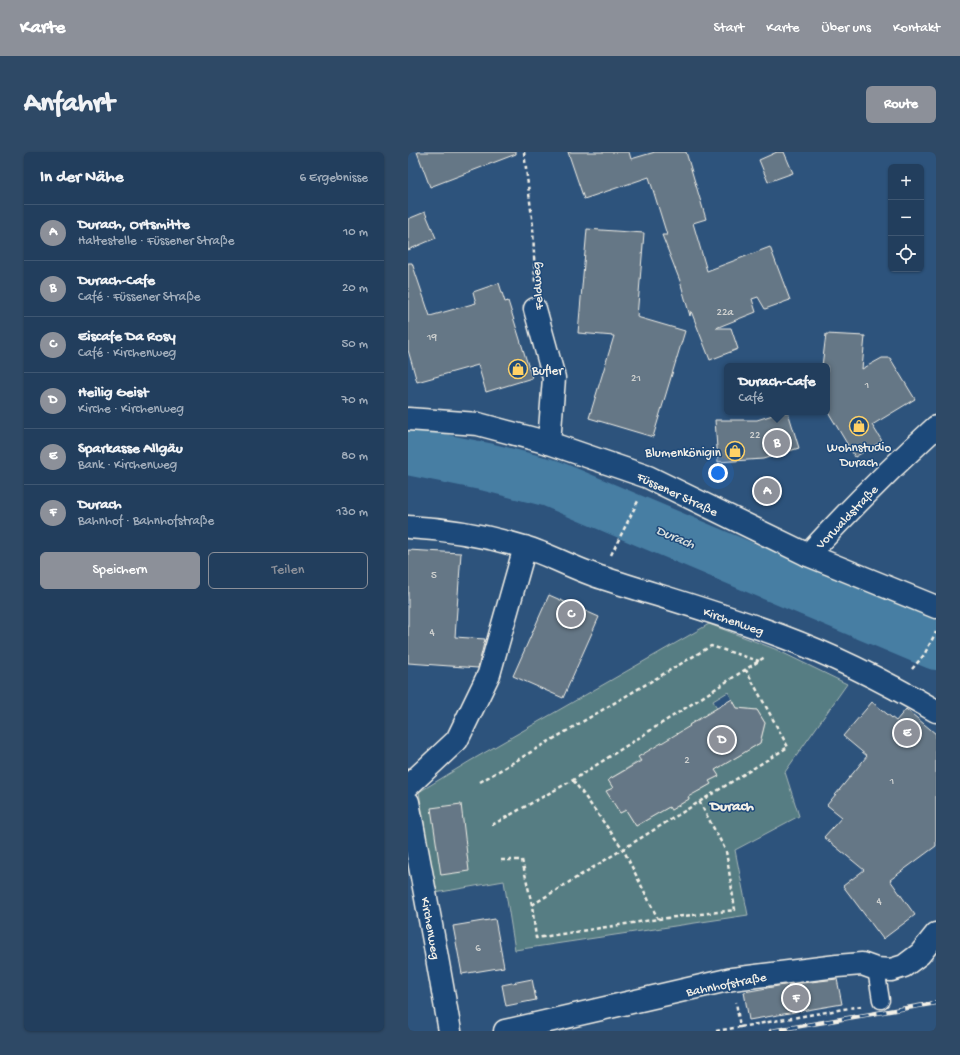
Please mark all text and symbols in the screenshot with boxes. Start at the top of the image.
text: Karte [20,17,65,40]
text: Start [714,20,744,37]
text: Karte [766,20,800,37]
text: Über uns [822,20,871,37]
text: Kontakt [893,20,940,37]
button: Route [866,86,936,123]
text: Anfahrt [24,88,114,121]
map controls [888,164,924,272]
button: + [888,164,924,200]
text: In der Nähe [40,168,123,188]
text: 6 Ergebnisse [299,171,368,186]
button: − [888,200,924,236]
text: Durach, Ortsmitte [78,216,190,234]
text: A [49,225,57,240]
text: 10 m [343,225,368,240]
text: Haltestelle · Füssener Straße [78,234,234,249]
button: locate [888,236,924,272]
street label: Feldweg [529,261,548,311]
text: Durach-Cafe [78,272,155,290]
text: B [50,281,56,296]
text: 20 m [342,281,368,296]
text: Café · Füssener Straße [78,290,201,305]
house number: 22a [717,307,734,319]
text: Eiscafe Da Rosy [78,328,176,346]
house number: 19 [426,332,437,344]
text: C [49,337,57,352]
text: 50 m [341,337,368,352]
text: Café · Kirchenweg [78,346,176,361]
shop icon: Bufler [507,358,529,380]
popup [724,363,830,415]
place label: Bufler [531,364,564,379]
house number: 21 [631,373,641,385]
text: Durach-Cafe [738,373,816,391]
house number: 1 [864,380,869,392]
text: Heilig Geist [78,384,148,402]
text: Café [738,391,763,406]
text: D [49,393,57,408]
text: 70 m [342,393,368,408]
text: Kirche · Kirchenweg [78,402,184,417]
shop icon: Wohnstudio Durach [848,415,870,437]
pin: B [764,428,790,458]
house number: 22 [750,430,761,442]
text: Sparkasse Allgäu [78,440,183,458]
shop icon: Blumenkönigin [724,440,746,462]
place label: Wohnstudio Durach [827,441,891,471]
place label: Blumenkönigin [644,446,722,461]
text: E [49,449,57,464]
text: 80 m [341,449,368,464]
text: Bank · Kirchenweg [78,458,177,473]
your location [708,463,728,483]
street label: Füssener Straße [633,470,720,521]
pin: A [754,476,780,506]
street label: Vorwaldstraße [813,483,882,553]
text: Durach [78,496,122,514]
text: F [50,505,56,520]
text: 130 m [336,505,368,520]
text: Bahnhof · Bahnhofstraße [78,514,214,529]
water label: Durach [653,523,698,554]
button: Speichern [40,552,200,589]
button: Teilen [208,552,368,589]
house number: 5 [431,570,437,582]
pin: C [558,599,584,629]
street label: Kirchenweg [701,605,765,640]
house number: 4 [429,627,435,639]
pin: E [894,718,920,748]
pin: D [709,725,735,755]
house number: 2 [684,755,690,767]
house number: 1 [889,776,894,788]
district label: Durach [708,798,754,816]
street label: Kirchenweg [417,896,442,961]
house number: 4 [876,896,882,908]
house number: 6 [475,943,481,955]
street label: Bahnhofstraße [684,970,768,1001]
pin: F [783,983,809,1013]

